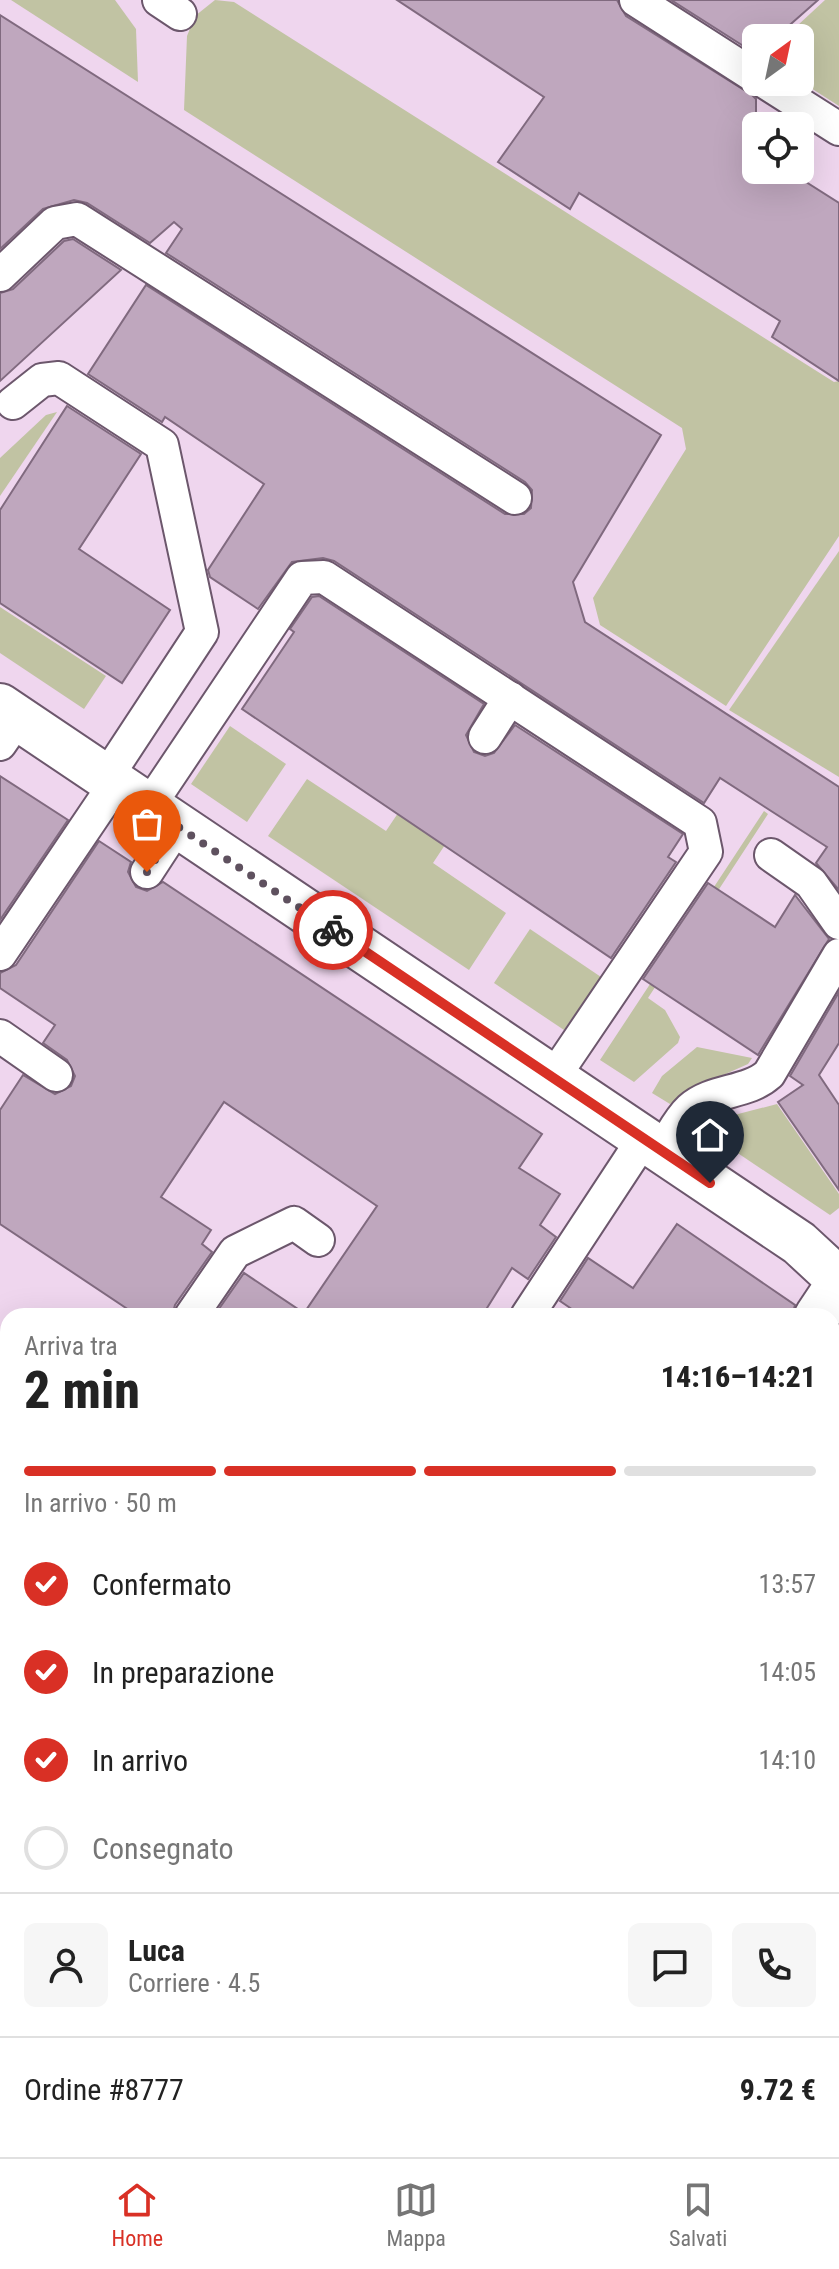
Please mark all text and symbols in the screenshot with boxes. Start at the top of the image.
north arrow [742,24,814,96]
map controls [742,24,814,184]
button: locate [742,112,814,184]
pin [113,790,181,872]
icon: bag [125,802,169,846]
courier [293,890,373,970]
icon: bike [311,908,355,952]
pin [676,1101,744,1183]
icon: home [688,1113,732,1157]
text: Arriva tra [24,1331,118,1361]
text: 14:16–14:21 [661,1359,816,1394]
text: 2 min [24,1360,140,1421]
text: In arrivo · 50 m [24,1488,177,1518]
icon: check [24,1562,68,1606]
text: Confermato [92,1567,232,1602]
text: 13:57 [759,1569,816,1599]
icon: check [24,1650,68,1694]
text: In preparazione [92,1655,274,1690]
text: 14:05 [759,1657,816,1687]
icon: check [24,1738,68,1782]
text: In arrivo [92,1743,188,1778]
text: 14:10 [759,1745,816,1775]
text: Consegnato [92,1831,234,1866]
button: person [24,1923,108,2007]
button: chat [628,1923,712,2007]
button: phone [732,1923,816,2007]
text: Luca [128,1933,185,1968]
text: Corriere · 4.5 [128,1968,260,1998]
text: Ordine #8777 [24,2072,184,2107]
text: 9.72 € [740,2072,816,2107]
tab: Home [112,2178,163,2251]
tab: Mappa [386,2178,446,2251]
tab: Salvati [669,2178,727,2251]

